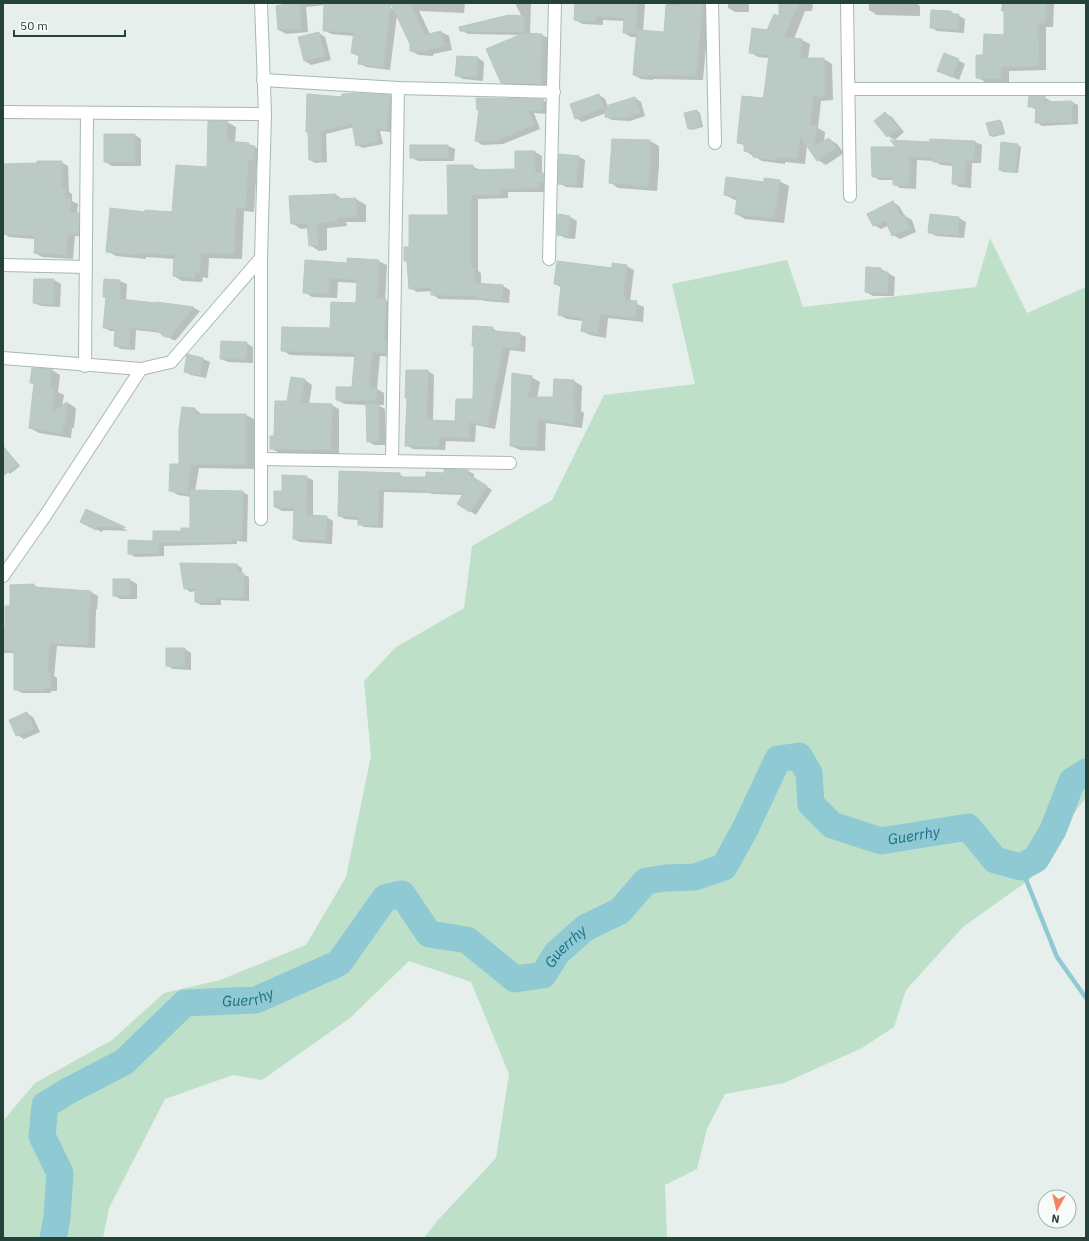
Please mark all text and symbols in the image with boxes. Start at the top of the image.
scale bar [14,12,125,38]
text: 50 m [20,18,48,33]
water label: Guerrhy [886,822,942,849]
water label: Guerrhy [540,921,591,971]
water label: Guerrhy [222,983,277,1010]
north arrow [1037,1189,1077,1229]
text: N [1051,1211,1061,1226]

